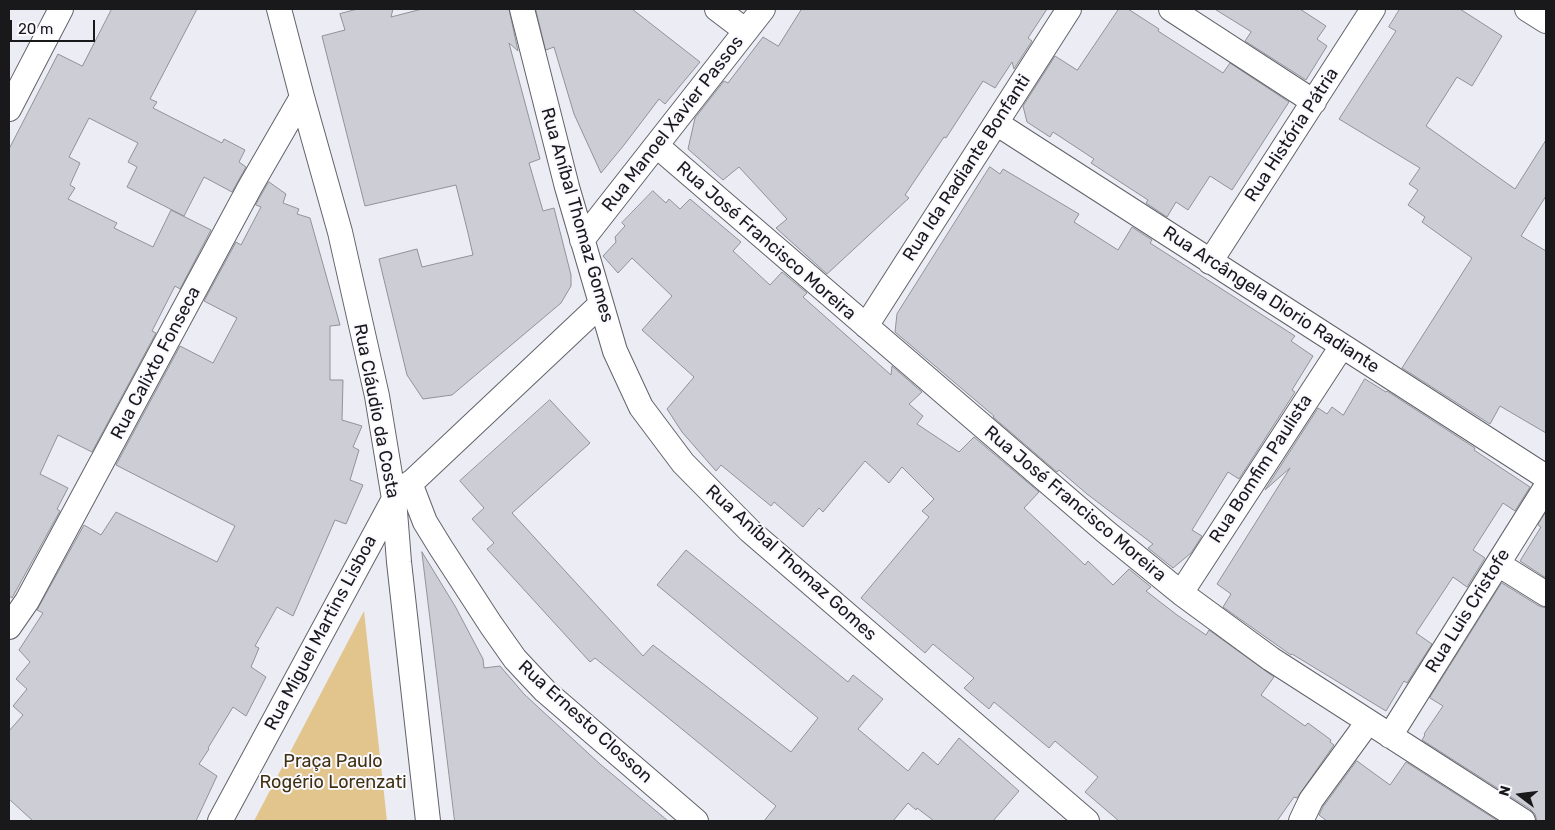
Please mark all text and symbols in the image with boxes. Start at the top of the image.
scale bar [12,10,98,42]
text: 20 m [18,20,53,38]
street label: Rua Manoel Xavier Passos [598,32,748,216]
street label: Rua História Pátria [1241,64,1343,206]
street label: Rua Ida Radiante Bonfanti [899,71,1035,265]
street label: Rua Aníbal Thomaz Gomes [536,105,618,325]
street label: Rua José Francisco Moreira [672,157,860,325]
street label: Rua Arcângela Diorio Radiante [1159,222,1383,378]
street label: Rua Calixto Fonseca [107,283,205,443]
street label: Rua Cláudio da Costa [348,322,404,500]
street label: Rua Bomfim Paulista [1205,391,1317,547]
street label: Rua José Francisco Moreira [980,422,1170,586]
street label: Rua Aníbal Thomaz Gomes [701,481,881,645]
street label: Rua Miguel Martins Lisboa [260,532,382,734]
street label: Rua Luis Cristofe [1421,545,1515,677]
street label: Rua Ernesto Closson [514,656,656,788]
park label: Praça Paulo Rogério Lorenzati [259,751,407,794]
north arrow [1495,770,1545,820]
text: N [1496,784,1515,798]

